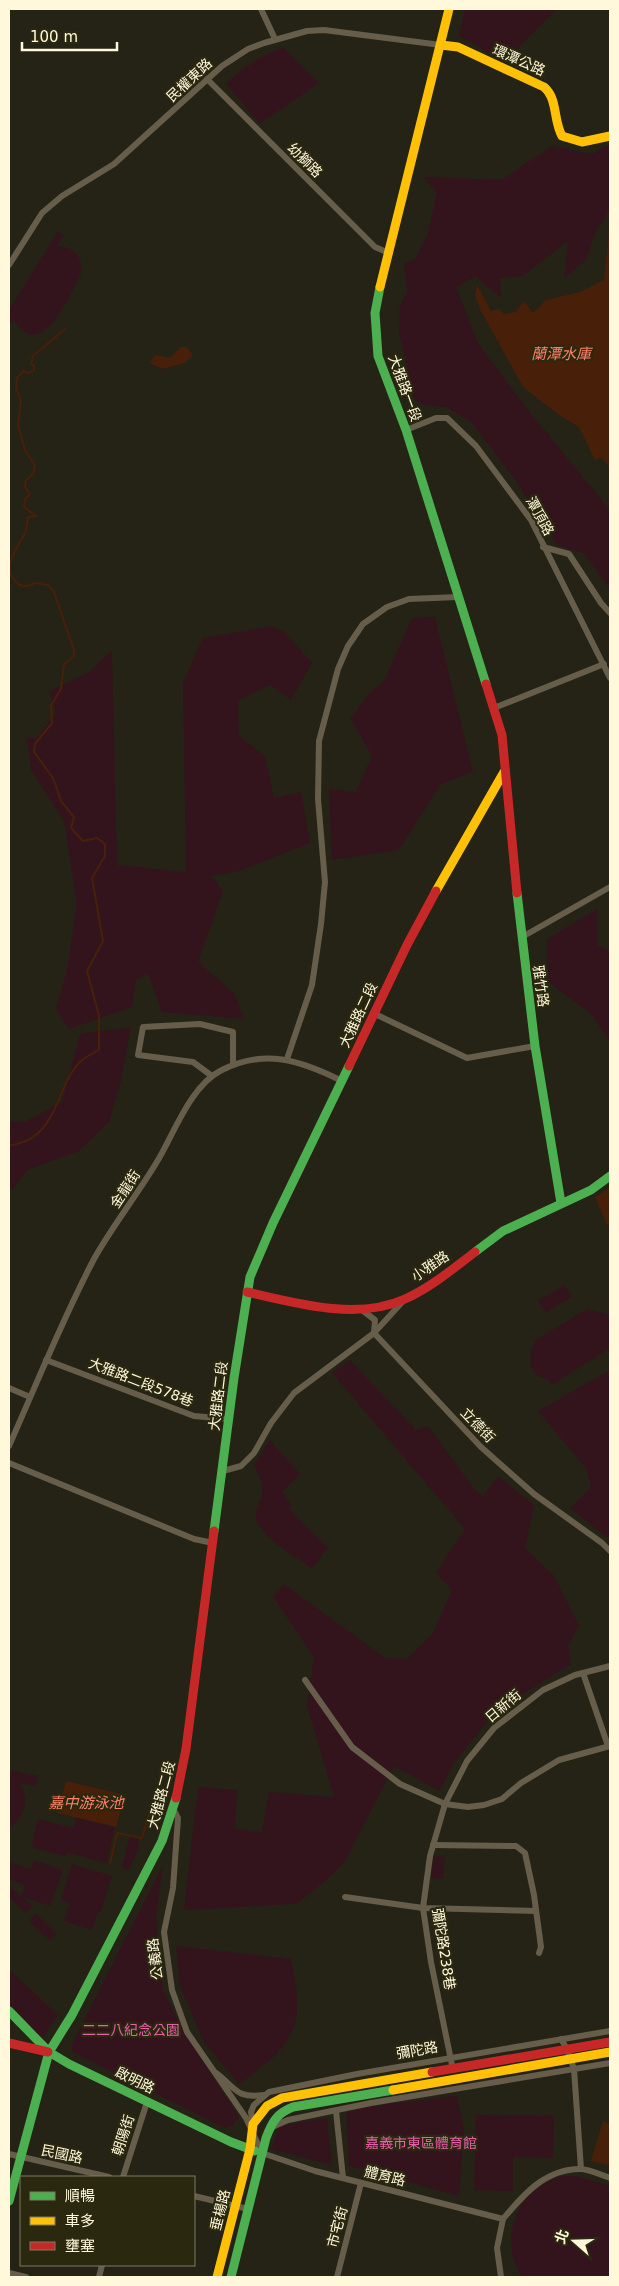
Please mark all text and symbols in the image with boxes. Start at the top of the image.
scale bar [22,20,118,52]
text: 100 m [30,28,78,46]
street label: 環潭公路 [490,41,548,79]
street label: 民權東路 [163,55,215,105]
street label: 幼獅路 [284,139,326,181]
water label: 蘭潭水庫 [531,345,594,363]
street label: 大雅路一段 [386,352,424,424]
street label: 潭頂路 [523,494,557,538]
street label: 雅竹路 [530,964,552,1008]
street label: 大雅路二段 [336,980,380,1050]
street label: 金龍街 [107,1167,143,1211]
street label: 小雅路 [408,1248,452,1284]
street label: 大雅路二段578巷 [86,1355,196,1409]
street label: 大雅路二段 [206,1360,230,1432]
street label: 立德街 [458,1404,498,1446]
street label: 日新街 [482,1686,524,1726]
street label: 大雅路二段 [144,1759,178,1831]
water label: 嘉中游泳池 [48,1794,125,1812]
street label: 彌陀路238巷 [430,1907,458,1991]
street label: 公義路 [145,1937,165,1981]
park label: 二二八紀念公園 [82,2022,180,2038]
street label: 彌陀路 [395,2038,439,2062]
street label: 啟明路 [113,2064,157,2096]
street label: 朝陽街 [109,2113,137,2157]
park label: 嘉義市東區體育館 [365,2135,477,2151]
street label: 民國路 [40,2142,84,2166]
street label: 體育路 [363,2163,407,2189]
legend [20,2176,195,2266]
text: 順暢 [65,2187,95,2205]
street label: 垂楊路 [207,2188,233,2232]
street label: 市宅街 [324,2205,350,2249]
text: 車多 [65,2212,95,2230]
north arrow [549,2216,599,2266]
text: 北 [552,2227,572,2246]
text: 壅塞 [65,2237,95,2255]

